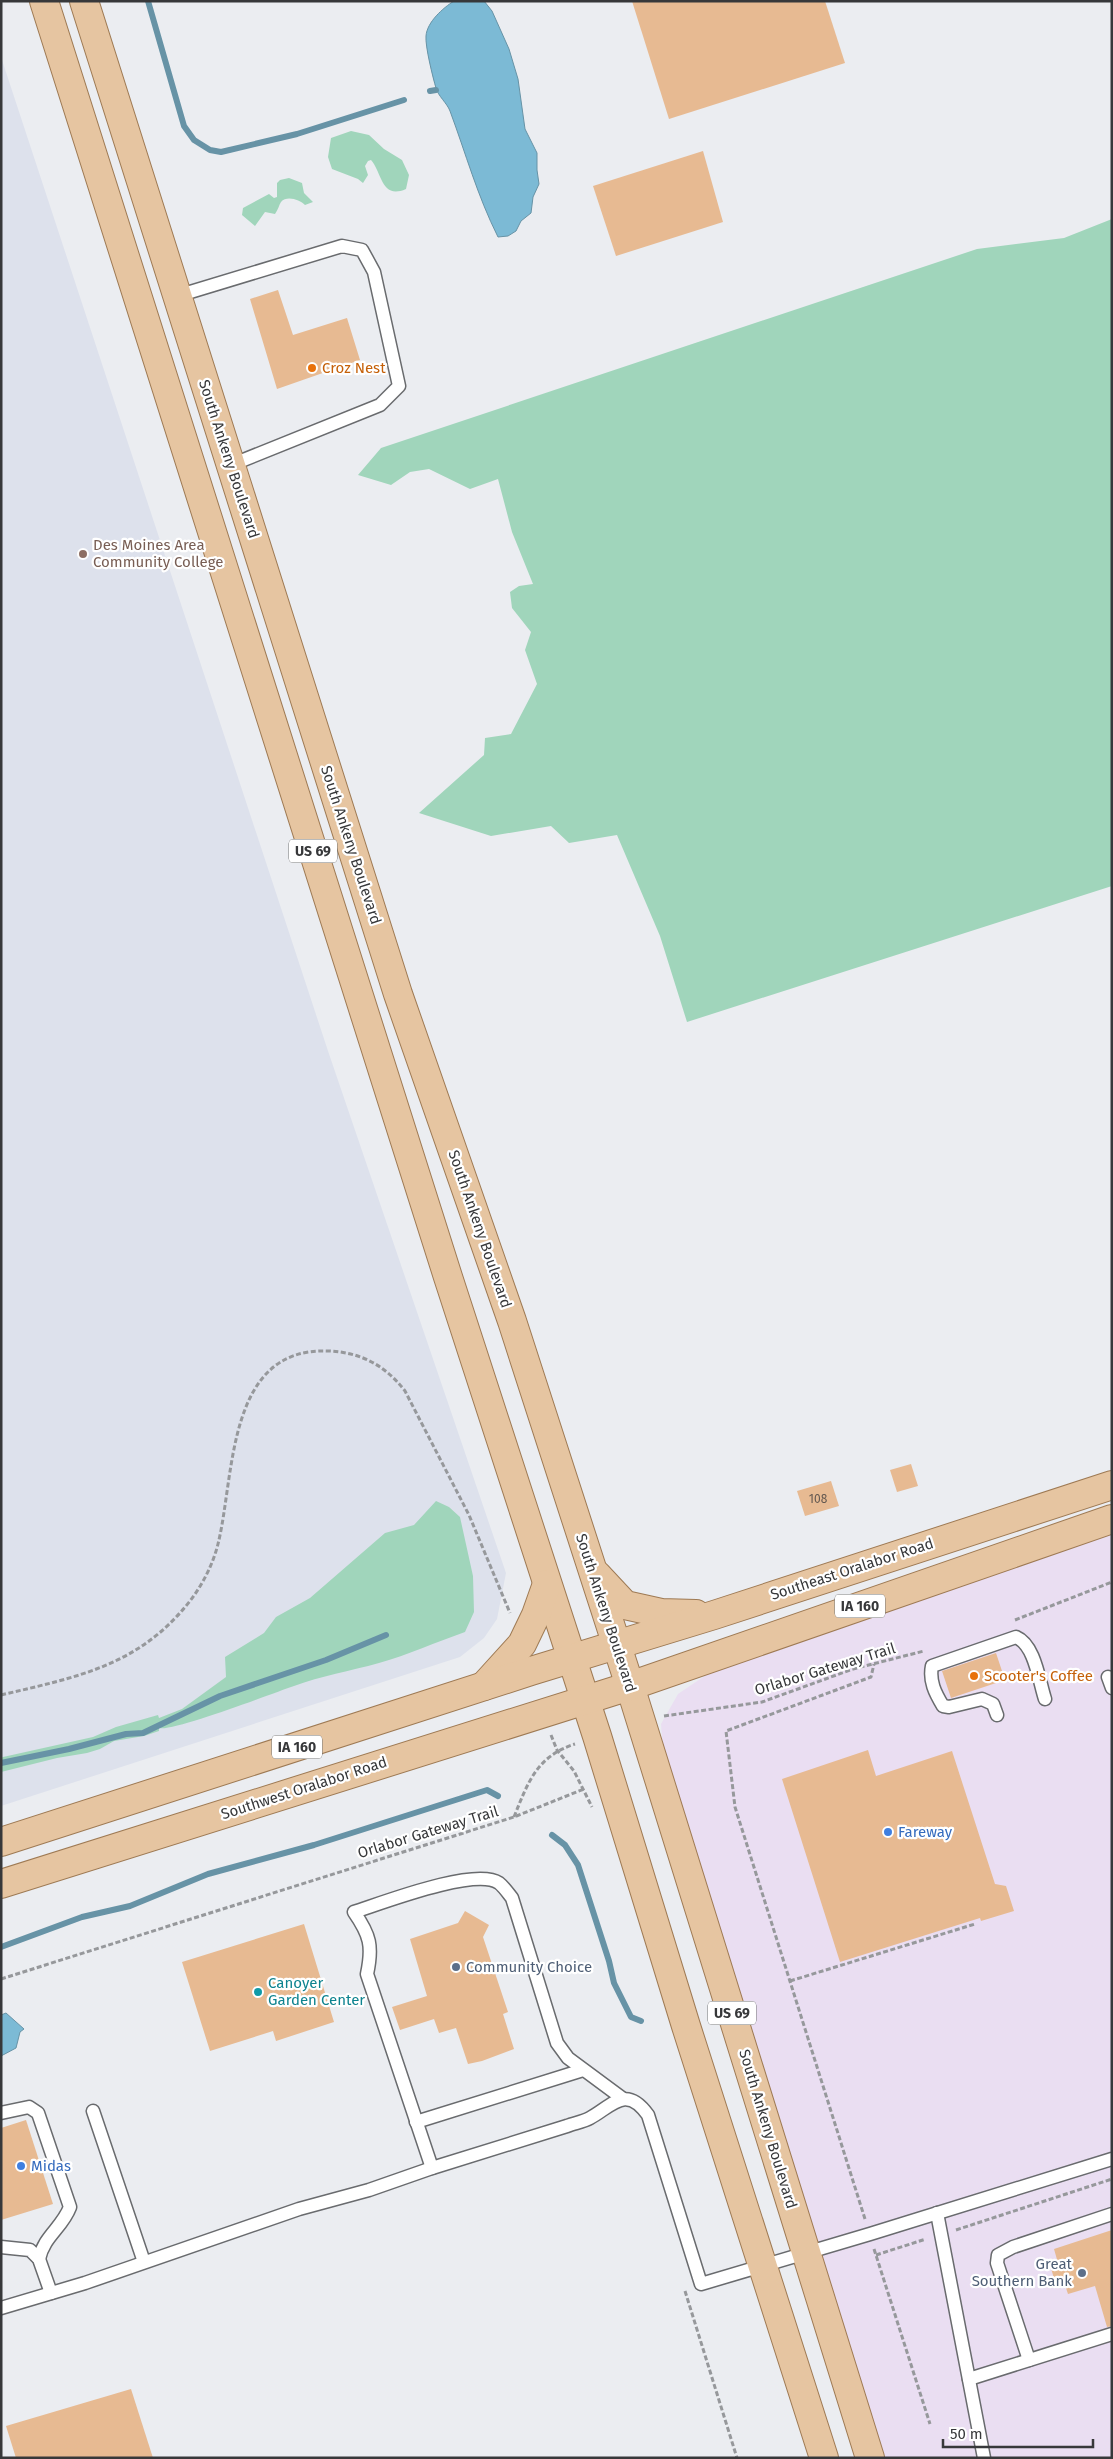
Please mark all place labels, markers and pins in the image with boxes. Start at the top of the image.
place label: Croz Nest [322,359,386,377]
marker: Croz Nest [306,362,318,374]
place label: Des Moines Area Community College [93,536,224,571]
marker: Des Moines Area Community College [77,548,89,560]
place label: Scooter's Coffee [984,1667,1093,1685]
marker: Scooter's Coffee [968,1670,980,1682]
place label: Fareway [898,1823,953,1841]
marker: Fareway [882,1826,894,1838]
place label: Community Choice [466,1958,592,1976]
marker: Community Choice [450,1961,462,1973]
place label: Canoyer Garden Center [268,1974,365,2009]
marker: Canoyer Garden Center [252,1986,264,1998]
place label: Midas [31,2157,71,2175]
marker: Midas [15,2160,27,2172]
place label: Great Southern Bank [972,2255,1073,2290]
marker: Great Southern Bank [1076,2267,1088,2279]

